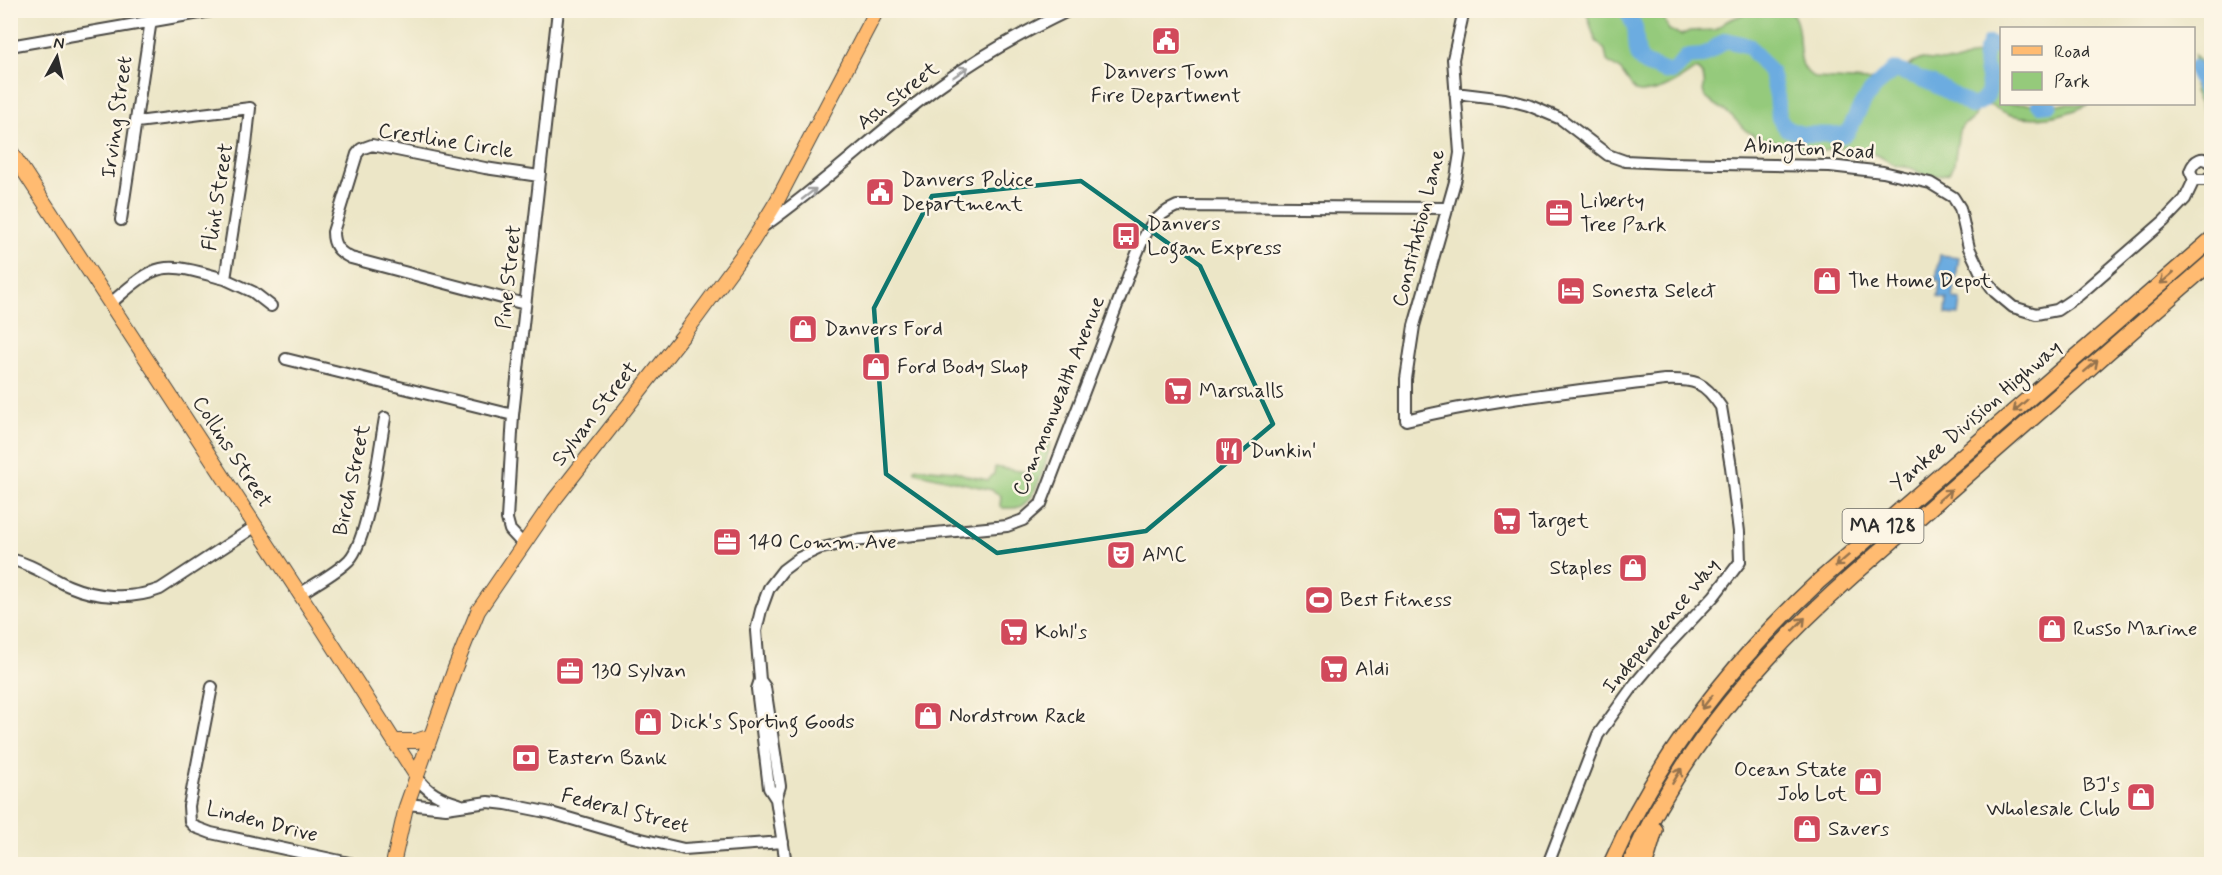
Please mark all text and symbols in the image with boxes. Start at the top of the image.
public building icon: Danvers Town Fire Department [1150,25,1182,57]
north arrow [27,27,87,87]
legend [2000,27,2195,105]
text: N [52,32,66,55]
text: Road [2054,40,2090,64]
street label: Irving Street [95,54,139,180]
street label: Ash Street [851,55,945,137]
place label: Danvers Town Fire Department [1091,58,1241,110]
one-way arrow [952,66,968,78]
text: Park [2054,70,2090,94]
street label: Crestline Circle [376,116,516,166]
street label: Abington Road [1743,132,1875,167]
street label: Flint Street [196,141,240,253]
street label: Constitution Lane [1386,146,1452,310]
place label: Danvers Police Department [901,166,1034,218]
public building icon: Danvers Police Department [864,176,896,208]
one-way arrow [801,187,817,200]
place label: Liberty Tree Park [1580,187,1667,239]
office icon: Liberty Tree Park [1543,197,1575,229]
place label: Danvers Logan Express [1147,210,1282,264]
bus stop icon: Danvers Logan Express [1110,220,1142,252]
street label: Pine Street [490,223,528,331]
shop icon: The Home Depot [1811,265,1843,297]
place label: The Home Depot [1848,267,1992,295]
one-way arrow [2160,271,2175,285]
hotel icon: Sonesta Select [1555,275,1587,307]
place label: Sonesta Select [1592,277,1717,305]
street label: Commonwealth Avenue [1006,292,1112,500]
shop icon: Danvers Ford [787,313,819,345]
place label: Danvers Ford [824,315,943,343]
street label: Yankee Division Highway [1884,334,2068,499]
shop icon: Ford Body Shop [860,351,892,383]
place label: Ford Body Shop [897,353,1029,381]
street label: Sylvan Street [545,356,645,472]
one-way arrow [2084,359,2099,373]
supermarket icon: Marshalls [1162,375,1194,407]
place label: Marshalls [1199,377,1284,405]
street label: Collins Street [185,391,279,513]
one-way arrow [2013,399,2028,413]
street label: Birch Street [327,421,378,538]
restaurant icon: Dunkin' [1213,435,1245,467]
place label: Dunkin' [1250,437,1317,465]
one-way arrow [1937,488,1953,501]
supermarket icon: Target [1491,505,1523,537]
place label: Target [1528,507,1590,536]
road number: MA 128 [1842,509,1924,543]
office icon: 140 Comm. Ave [711,526,743,558]
place label: 140 Comm. Ave [748,528,897,556]
theatre icon: AMC [1105,539,1137,571]
place label: AMC [1142,541,1186,569]
street label: Independence Way [1596,552,1726,700]
shop icon: Staples [1617,552,1649,584]
place label: Staples [1549,554,1612,582]
one-way arrow [1834,554,1850,568]
sports icon: Best Fitness [1303,584,1335,616]
place label: Best Fitness [1340,586,1452,614]
shop icon: Russo Marine [2036,613,2068,645]
place label: Russo Marine [2073,615,2197,643]
supermarket icon: Kohl's [998,616,1030,648]
one-way arrow [1792,616,1806,631]
place label: Kohl's [1035,618,1087,646]
supermarket icon: Aldi [1318,653,1350,685]
office icon: 130 Sylvan [554,655,586,687]
place label: Aldi [1355,655,1389,683]
place label: 130 Sylvan [591,657,686,685]
one-way arrow [1701,694,1714,710]
shop icon: Nordstrom Rack [912,700,944,732]
place label: Nordstrom Rack [949,702,1086,730]
shop icon: Dick's Sporting Goods [632,706,664,738]
place label: Dick's Sporting Goods [669,708,855,738]
bank icon: Eastern Bank [510,742,542,774]
place label: Eastern Bank [547,744,667,772]
place label: Ocean State Job Lot [1734,756,1848,808]
shop icon: Ocean State Job Lot [1852,766,1884,798]
one-way arrow [1672,768,1684,785]
place label: BJ's Wholesale Club [1986,771,2120,823]
shop icon: BJ's Wholesale Club [2125,781,2157,813]
street label: Federal Street [558,782,692,840]
street label: Linden Drive [203,795,321,849]
shop icon: Savers [1791,813,1823,845]
place label: Savers [1828,815,1889,843]

